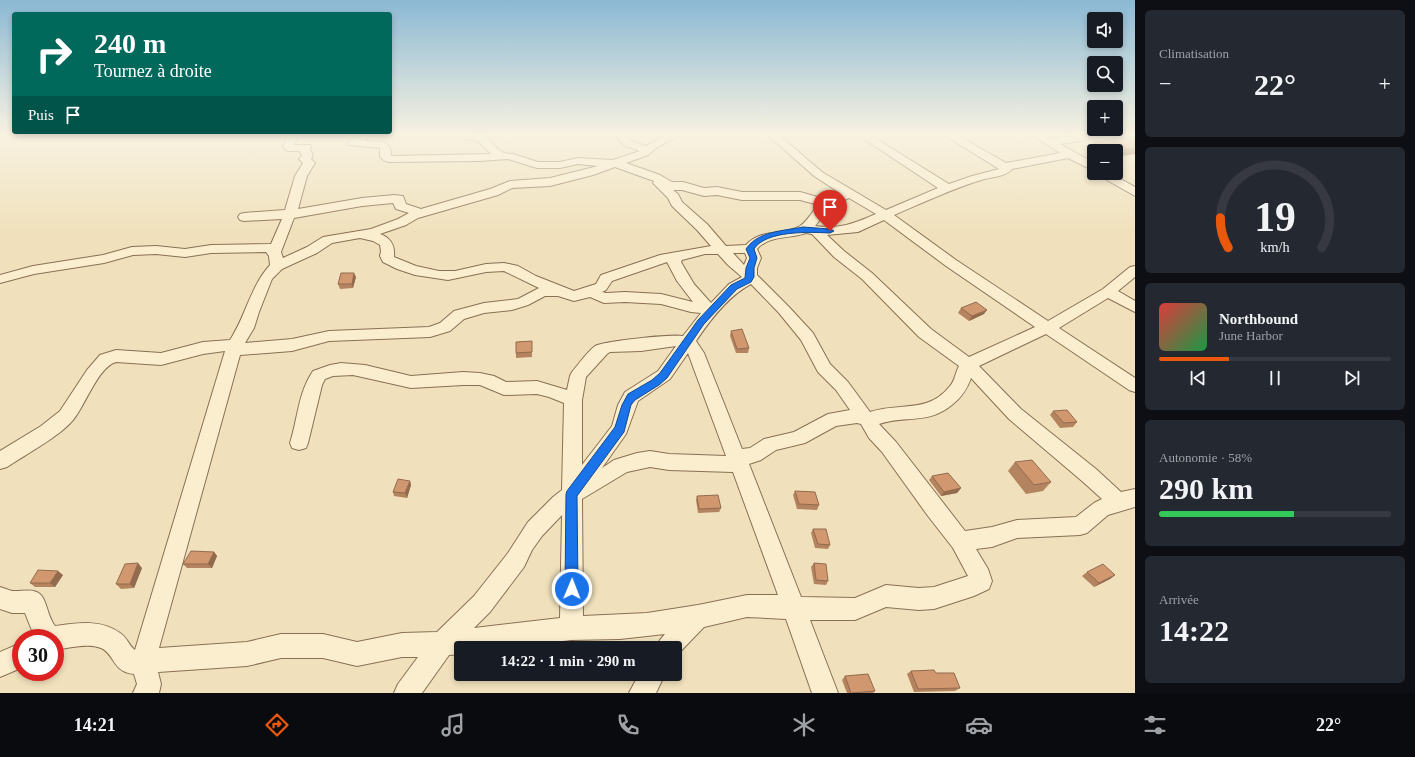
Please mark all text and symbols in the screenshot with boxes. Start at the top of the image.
map controls [1087,12,1123,180]
button: sound [1087,12,1123,48]
icon: right [28,28,80,80]
text: 240 m [94,28,166,59]
text: Climatisation [1159,46,1229,61]
button: search [1087,56,1123,92]
text: Tournez à droite [94,61,212,81]
text: 22° [1254,68,1296,101]
text: − [1159,71,1171,96]
text: + [1379,71,1391,96]
button: + [1087,100,1123,136]
icon: arrive [62,104,84,126]
text: Puis [28,107,54,123]
button: − [1087,144,1123,180]
pin [813,190,847,231]
text: 19 [1254,194,1296,240]
icon: arrive [819,196,841,218]
text: km/h [1260,238,1290,254]
text: Northbound [1219,311,1298,327]
text: June Harbor [1219,328,1283,343]
icon: previous [1187,367,1209,389]
icon: pause [1264,367,1286,389]
icon: next [1341,367,1363,389]
text: Autonomie · 58% [1159,450,1252,465]
text: 290 km [1159,472,1253,505]
position arrow [551,568,593,610]
text: Arrivée [1159,592,1199,607]
text: 14:22 [1159,614,1229,647]
speed limit sign: 30 [12,629,64,681]
text: 14:22 · 1 min · 290 m [501,653,636,669]
icon: directions [263,711,291,739]
icon: music [439,711,467,739]
icon: phone [614,711,642,739]
icon: climate [790,711,818,739]
icon: car [965,711,993,739]
icon: filters [1141,711,1169,739]
text: 14:21 [74,715,116,735]
text: 22° [1316,715,1341,735]

